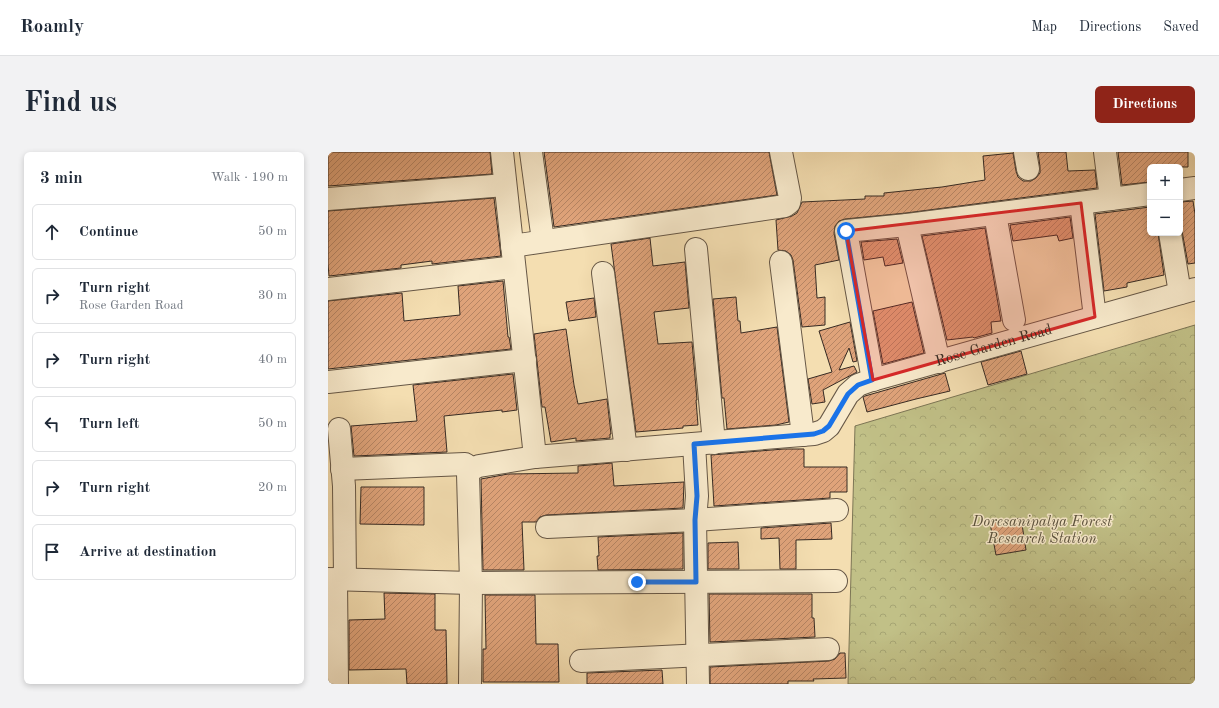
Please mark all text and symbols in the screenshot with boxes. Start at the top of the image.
text: Roamly [20,18,84,37]
text: Map [1031,20,1057,34]
text: Directions [1079,20,1141,34]
text: Saved [1163,20,1199,34]
button: Directions [1095,86,1195,123]
text: Find us [24,90,117,118]
map controls [1147,164,1183,236]
button: + [1147,164,1183,200]
text: 3 min [40,170,83,187]
text: Walk · 190 m [211,171,288,184]
button: − [1147,200,1183,236]
icon: ahead [41,221,63,243]
route start [837,222,855,240]
text: Continue [79,225,138,240]
text: 50 m [258,225,287,238]
text: Turn right [79,281,150,296]
icon: right [41,285,63,307]
text: 30 m [258,289,287,302]
text: Rose Garden Road [79,299,184,312]
street label: Rose Garden Road [934,322,1054,369]
icon: right [41,349,63,371]
text: Turn right [79,353,150,368]
text: 40 m [258,353,287,366]
icon: left [41,413,63,435]
text: Turn left [79,417,139,432]
text: 50 m [258,417,287,430]
icon: right [41,477,63,499]
text: Turn right [79,481,150,496]
text: 20 m [258,481,287,494]
park label: Doresanipalya Forest Research Station [971,515,1112,547]
icon: arrive [41,541,63,563]
text: Arrive at destination [79,545,217,560]
route end [628,573,646,591]

